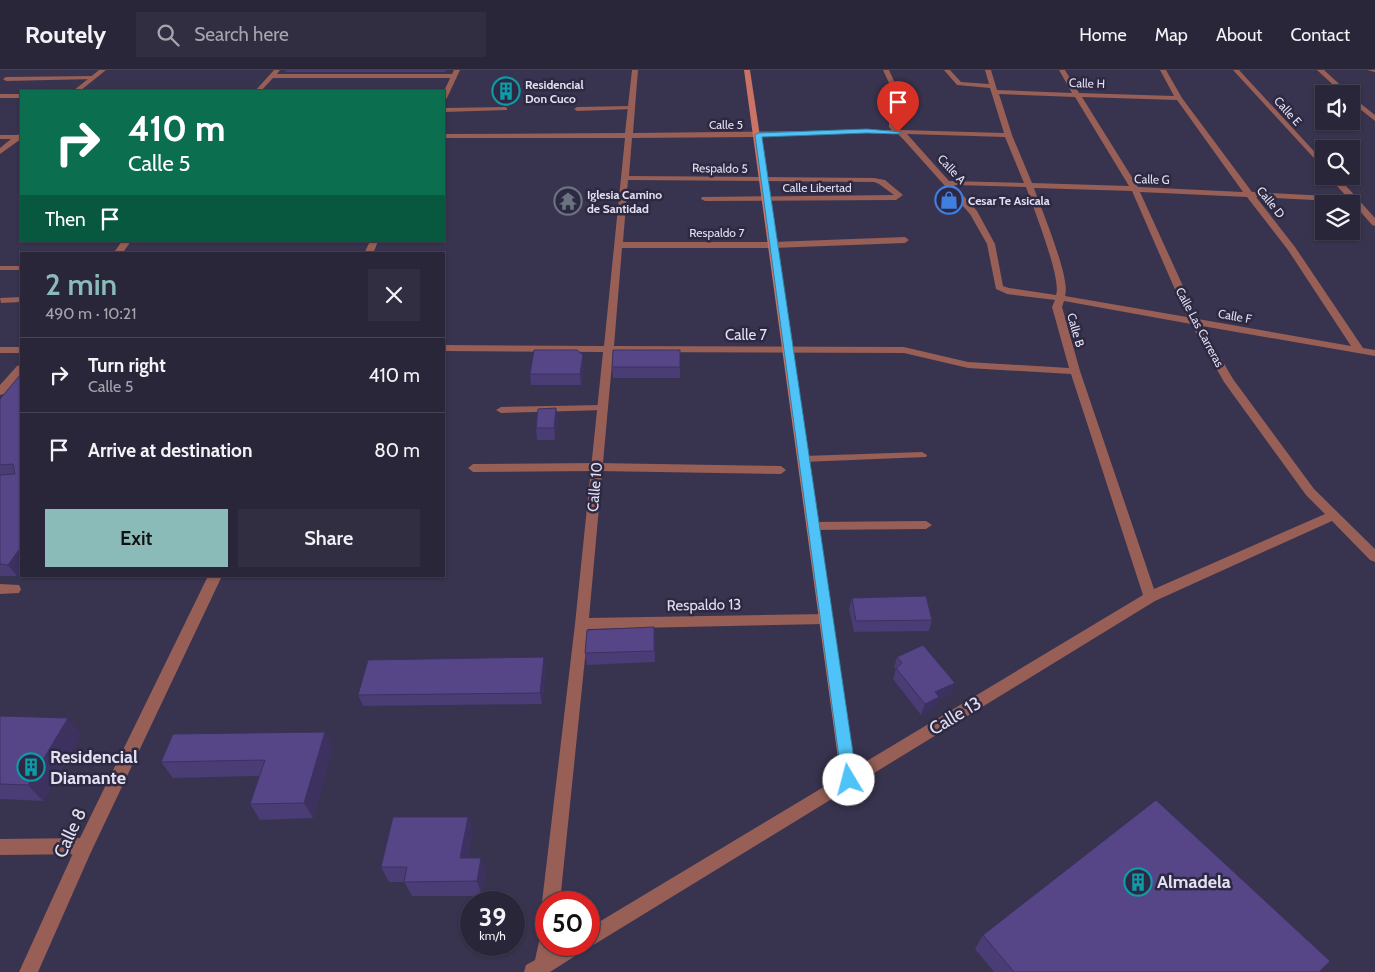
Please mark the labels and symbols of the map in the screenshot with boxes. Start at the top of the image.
street label: Calle H [1069,75,1105,91]
building icon: Residencial Don Cuco [491,76,521,106]
place label: Residencial Don Cuco [525,77,584,106]
pin [877,81,919,132]
street label: Calle E [1271,93,1305,129]
street label: Calle 5 [709,117,743,132]
street label: Calle A [935,151,970,187]
street label: Respaldo 5 [692,160,748,176]
street label: Calle G [1134,171,1170,187]
street label: Calle Libertad [782,180,852,195]
street label: Calle D [1254,183,1288,221]
shop icon: Cesar Te Asicala [934,185,964,215]
temple icon: Iglesia Camino de Santidad [553,186,583,216]
place label: Iglesia Camino de Santidad [587,187,662,216]
place label: Cesar Te Asicala [968,193,1050,208]
street label: Respaldo 7 [689,225,745,240]
street label: Calle Las Carreras [1173,285,1227,369]
street label: Calle F [1217,306,1254,326]
street label: Calle B [1064,311,1088,349]
street label: Calle 7 [725,326,767,344]
street label: Calle 10 [584,461,606,513]
street label: Respaldo 13 [667,595,741,615]
street label: Calle 13 [925,692,985,740]
place label: Residencial Diamante [50,746,138,789]
building icon: Residencial Diamante [16,752,46,782]
position arrow [822,753,874,805]
street label: Calle 8 [49,805,91,861]
building icon: Almadela [1123,867,1153,897]
place label: Almadela [1157,871,1231,893]
speed limit sign: 50 [535,891,600,956]

